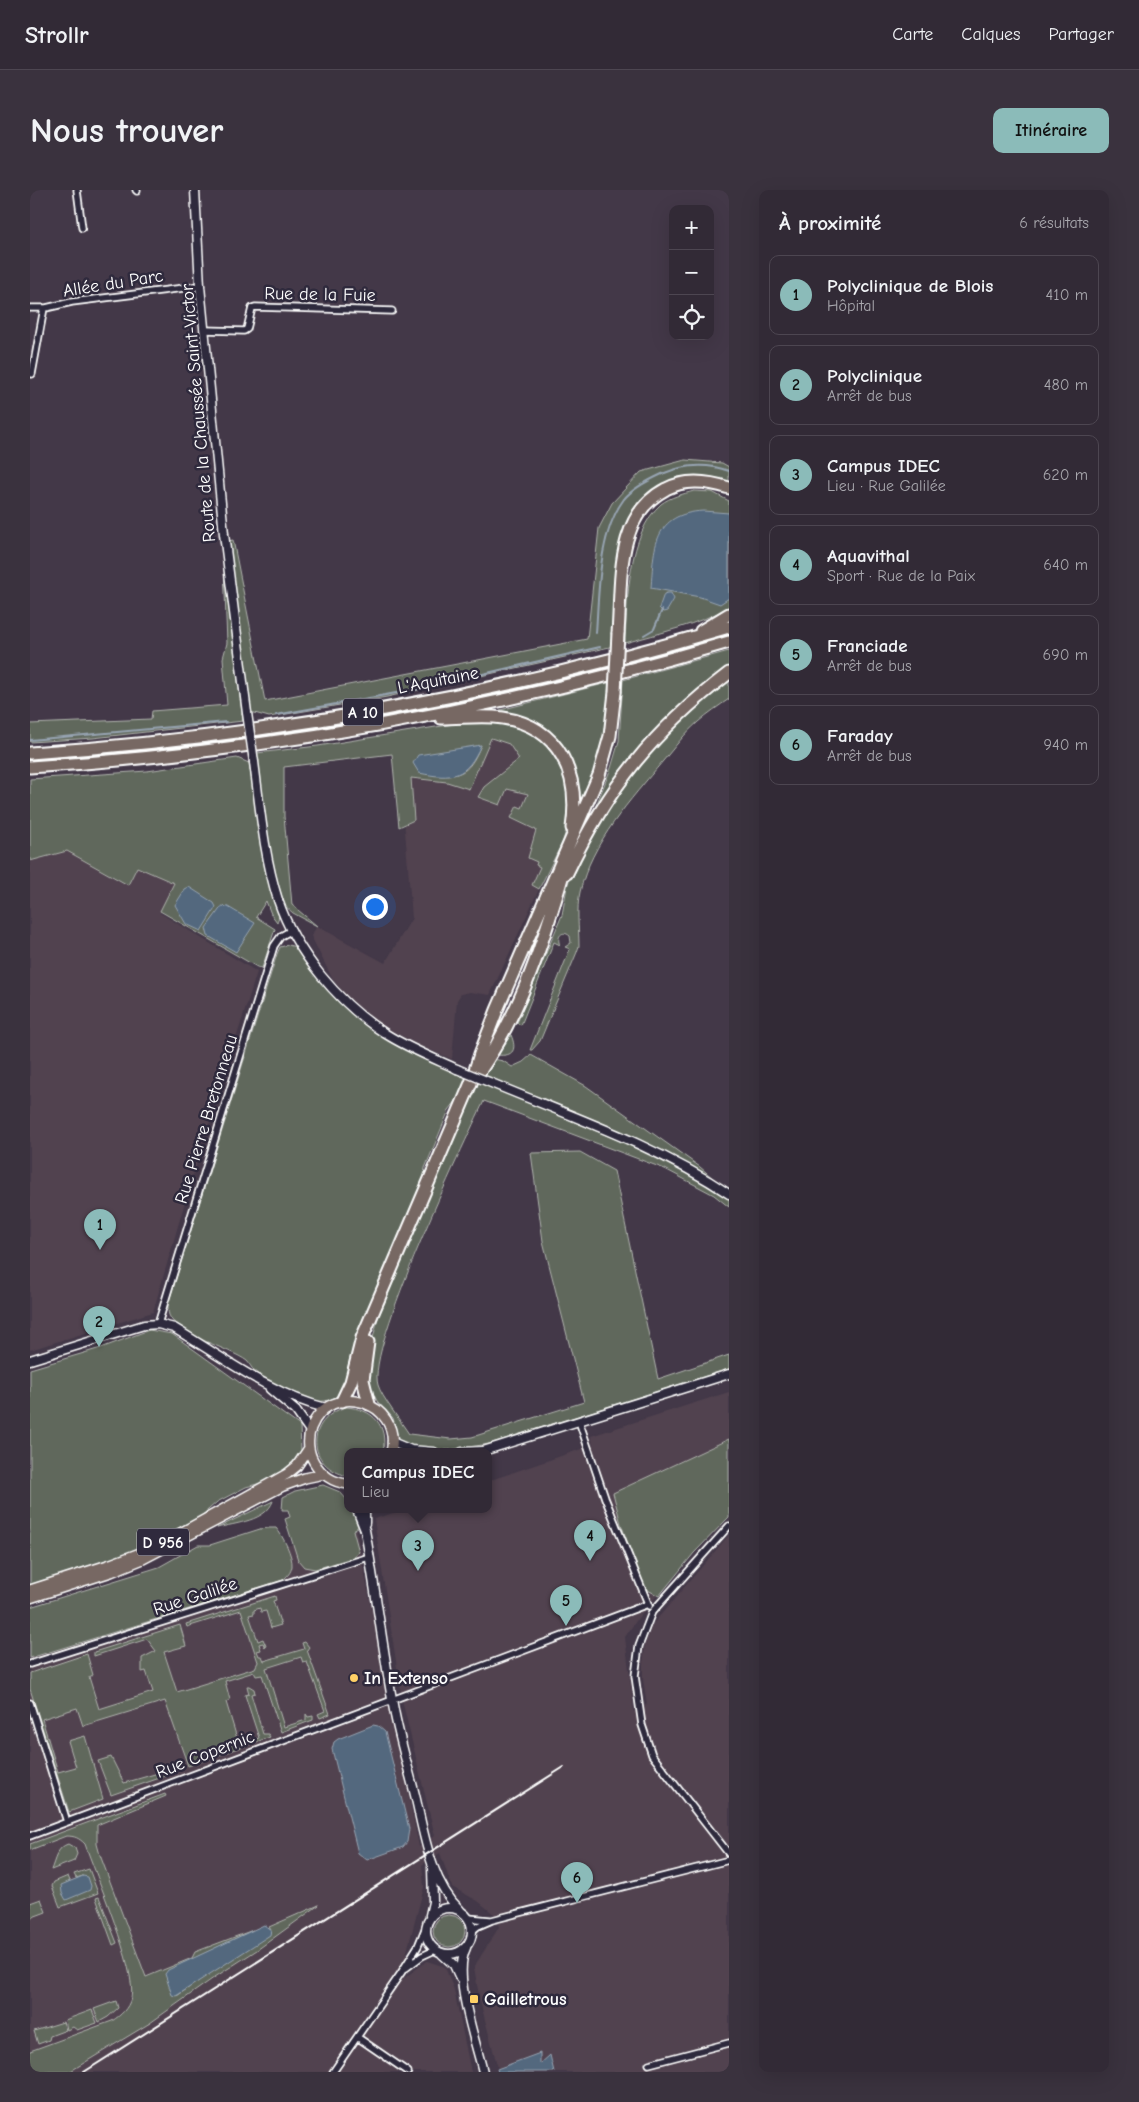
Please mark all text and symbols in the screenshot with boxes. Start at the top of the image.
text: Strollr [25,21,89,49]
text: Carte [892,24,933,45]
text: Calques [961,24,1021,45]
text: Partager [1049,24,1114,45]
button: Itinéraire [993,108,1109,153]
text: Nous trouver [30,110,223,151]
map controls [669,205,714,340]
button: + [669,205,714,250]
text: À proximité [779,211,881,235]
text: 6 résultats [1019,214,1089,232]
button: − [669,250,714,295]
street label: Allée du Parc [62,265,165,302]
text: Polyclinique de Blois [827,275,993,297]
street label: Route de la Chaussée Saint-Victor [177,282,220,543]
street label: Rue de la Fuie [264,283,376,306]
text: 1 [793,286,799,304]
text: 410 m [1046,286,1088,304]
button: locate [669,295,714,340]
text: Hôpital [827,297,875,315]
text: Polyclinique [827,365,922,387]
text: 2 [792,376,800,394]
text: 480 m [1044,376,1088,394]
text: Arrêt de bus [827,387,912,405]
text: Campus IDEC [827,455,940,477]
text: 3 [792,466,800,484]
text: 620 m [1043,466,1088,484]
text: Lieu · Rue Galilée [827,477,946,495]
text: Aquavithal [827,545,910,567]
text: 4 [792,556,800,574]
text: 640 m [1043,556,1088,574]
text: Sport · Rue de la Paix [827,567,975,585]
text: Franciade [827,635,908,657]
text: 5 [792,646,800,664]
text: 690 m [1043,646,1088,664]
text: Arrêt de bus [827,657,912,675]
street label: L'Aquitaine [396,662,481,699]
road number: A 10 [343,698,383,726]
text: Faraday [827,725,893,747]
text: 6 [792,736,800,754]
text: 940 m [1043,736,1088,754]
text: Arrêt de bus [827,747,912,765]
your location [362,894,388,920]
street label: Rue Pierre Bretonneau [171,1032,242,1206]
pin: 1 [84,1209,116,1250]
pin: 2 [83,1306,115,1347]
popup [344,1448,492,1513]
text: Campus IDEC [362,1461,475,1483]
text: Lieu [362,1483,389,1501]
pin: 4 [574,1520,606,1561]
road number: D 956 [137,1528,189,1555]
pin: 3 [402,1530,434,1571]
street label: Rue Galilée [150,1573,240,1620]
pin: 5 [550,1585,582,1626]
place label: In Extenso [364,1668,448,1689]
marker: In Extenso [348,1672,360,1684]
street label: Rue Copernic [153,1726,258,1783]
pin: 6 [561,1862,593,1903]
place label: Gailletrous [484,1989,567,2010]
marker: Gailletrous [468,1993,480,2005]

